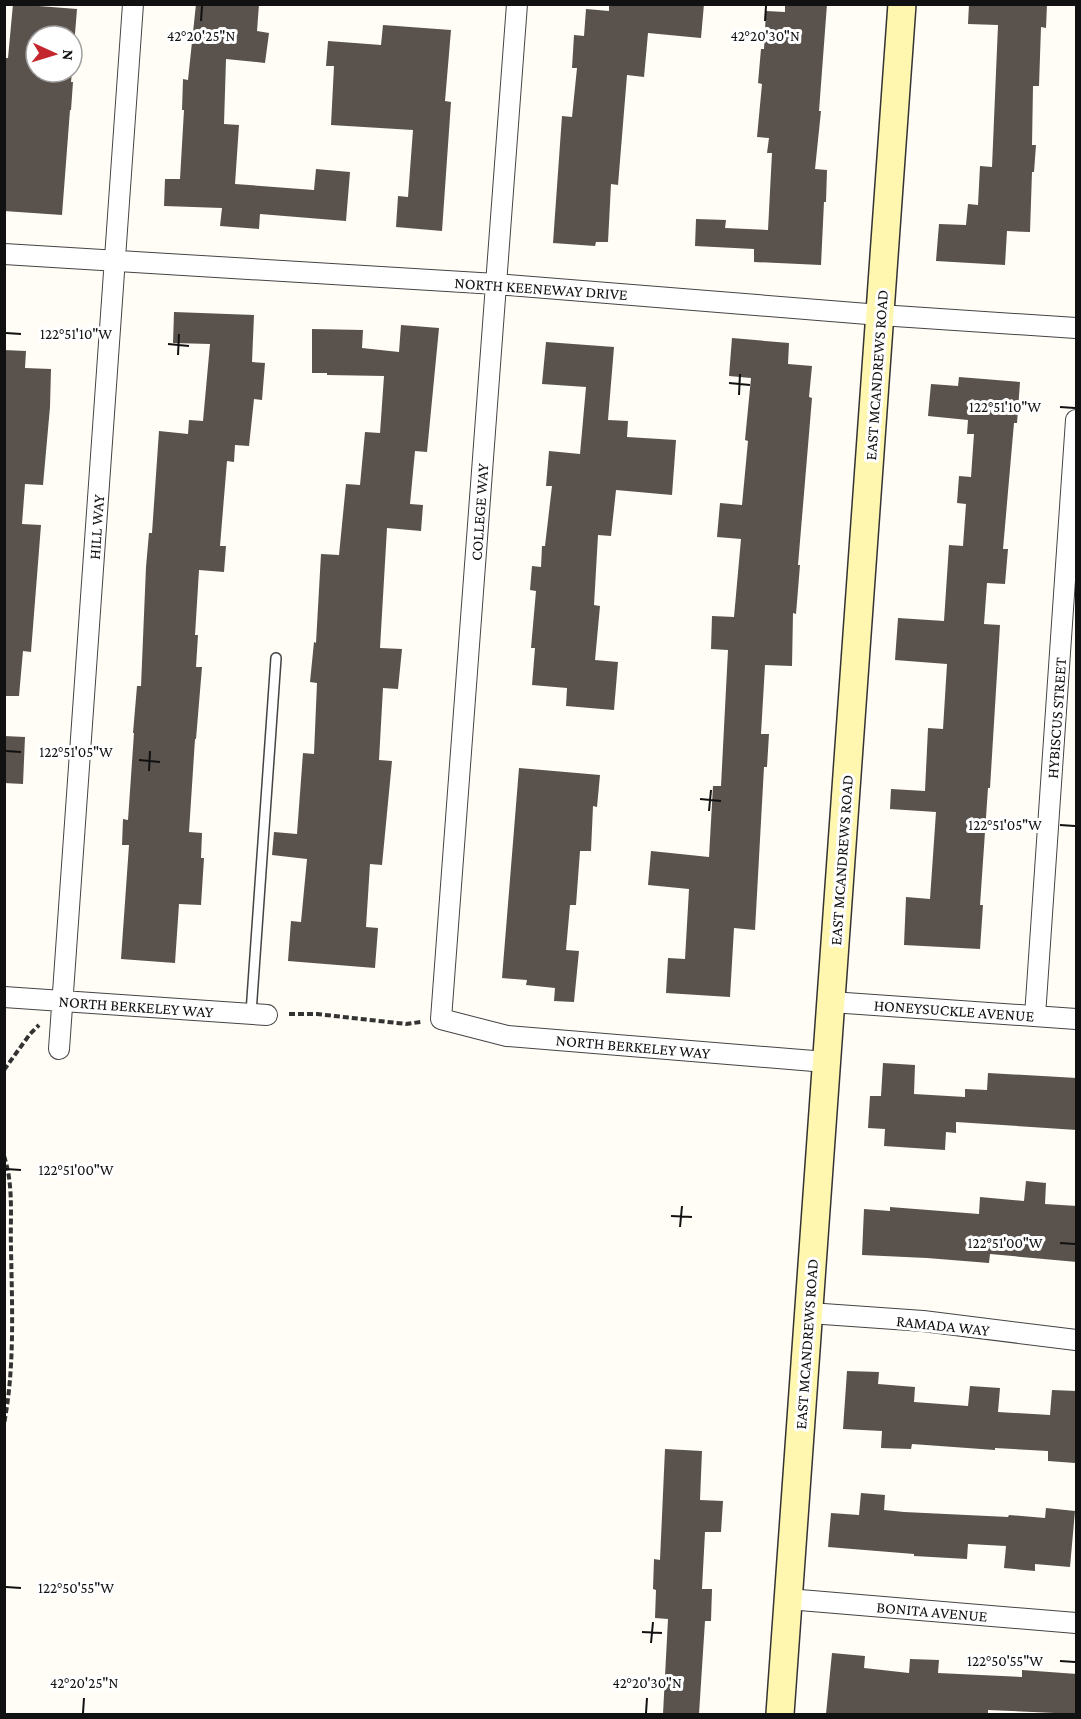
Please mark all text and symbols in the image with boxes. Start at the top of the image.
north arrow [24,24,84,84]
text: 42°20'25"N [167,28,235,44]
text: 42°20'30"N [730,28,800,44]
text: N [60,49,77,61]
street label: NORTH KEENEWAY DRIVE [454,274,628,303]
street label: EAST MCANDREWS ROAD [862,289,891,461]
text: 122°51'10"W [40,326,112,342]
text: 122°51'10"W [969,399,1041,415]
street label: COLLEGE WAY [468,462,491,561]
street label: HILL WAY [86,493,107,560]
street label: HYBISCUS STREET [1044,657,1069,779]
text: 122°51'05"W [39,744,113,760]
street label: EAST MCANDREWS ROAD [827,774,856,946]
text: 122°51'05"W [968,817,1042,833]
street label: NORTH BERKELEY WAY [58,993,214,1020]
street label: HONEYSUCKLE AVENUE [873,996,1035,1025]
street label: NORTH BERKELEY WAY [555,1031,711,1062]
text: 122°51'00"W [39,1162,114,1178]
text: 122°51'00"W [968,1235,1043,1251]
street label: EAST MCANDREWS ROAD [792,1258,821,1430]
street label: RAMADA WAY [896,1312,991,1339]
text: 122°50'55"W [38,1580,114,1596]
street label: BONITA AVENUE [876,1598,988,1625]
text: 122°50'55"W [967,1653,1043,1669]
text: 42°20'25"N [50,1675,118,1691]
text: 42°20'30"N [612,1675,682,1691]

